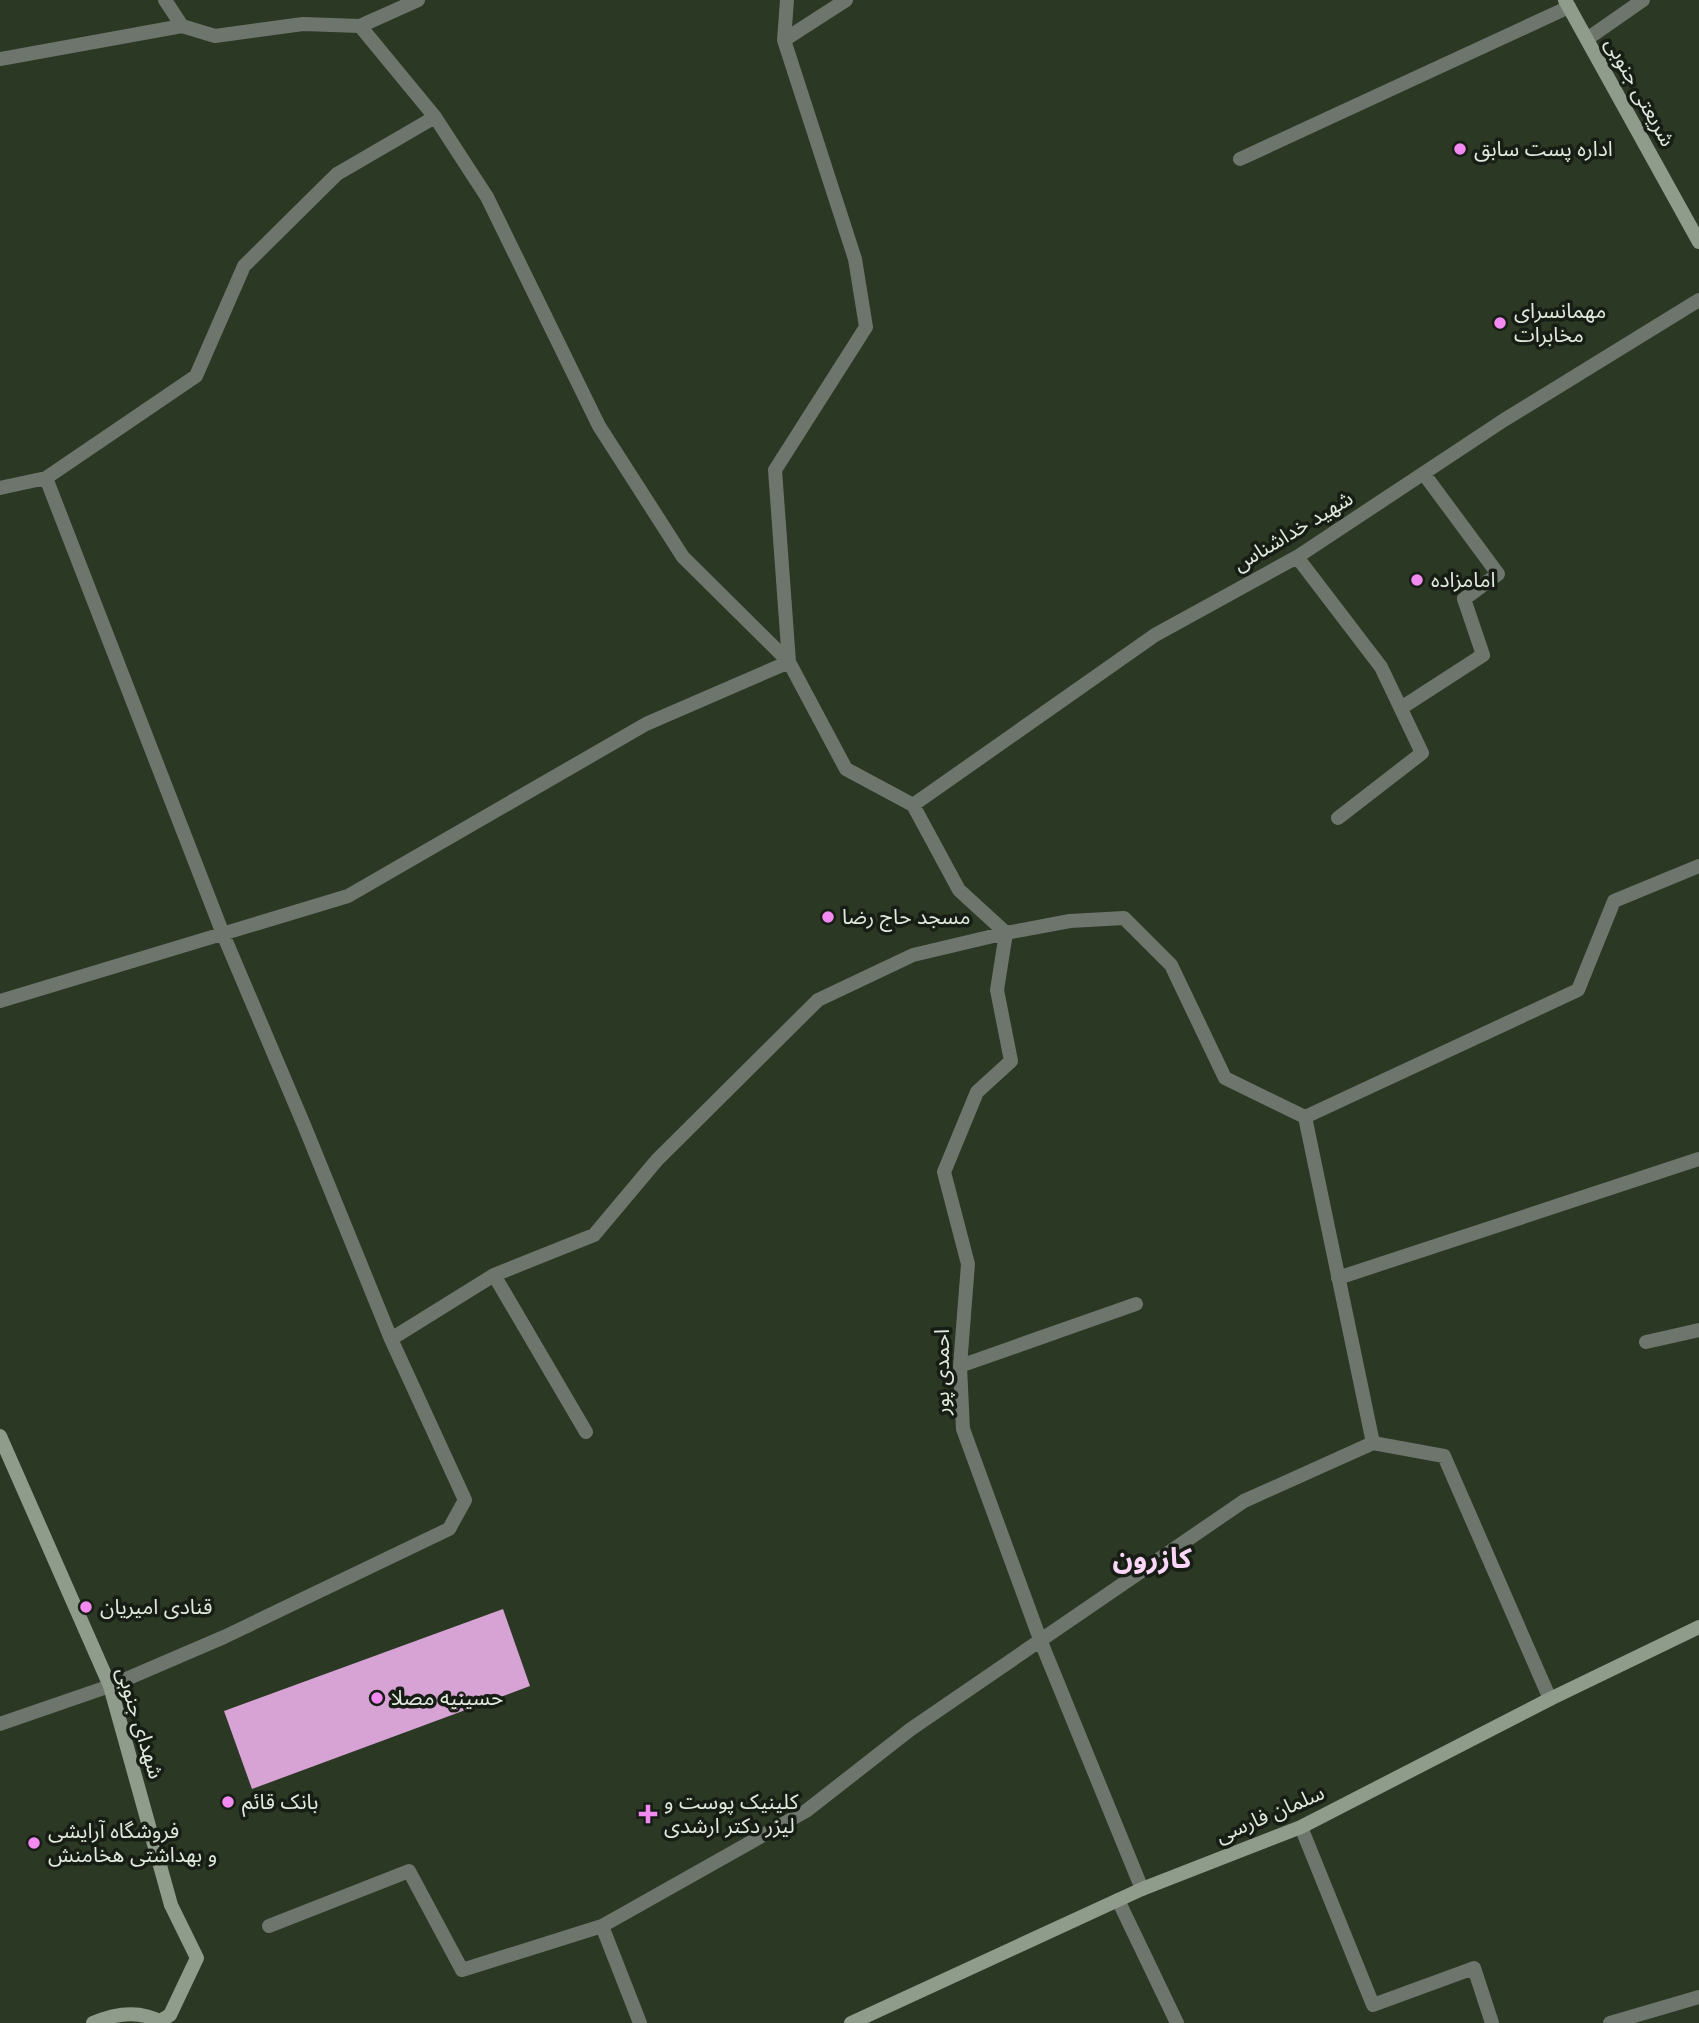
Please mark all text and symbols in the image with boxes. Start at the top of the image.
street label: شریعتی جنوبی [1600,33,1681,151]
place label: اداره پست سابق [1474,136,1613,162]
marker: اداره پست سابق [1452,141,1468,157]
place label: مهمانسرای مخابرات [1514,298,1606,347]
marker: مهمانسرای مخابرات [1492,315,1508,331]
street label: شهید خداشناس [1228,485,1357,576]
place label: امامزاده [1431,567,1495,592]
marker: امامزاده [1409,572,1425,588]
place label: مسجد حاج رضا [842,904,970,932]
marker: مسجد حاج رضا [820,909,836,925]
street label: احمدی پور [929,1329,955,1416]
district label: کازرون [1112,1541,1192,1575]
place label: قنادی امیریان [100,1594,213,1619]
marker: قنادی امیریان [78,1599,94,1615]
street label: شهدای جنوبی [112,1664,169,1782]
place label: حسینیه مصلا [391,1685,503,1710]
marker: حسینیه مصلا [369,1690,385,1706]
street label: سلمان فارسی [1212,1779,1328,1848]
place label: بانک قائم [242,1789,318,1817]
place label: کلینیک پوست و لیزر دکتر ارشدی [664,1789,799,1838]
marker: بانک قائم [220,1794,236,1810]
marker: کلینیک پوست و لیزر دکتر ارشدی [638,1804,658,1824]
place label: فروشگاه آرایشی و بهداشتی هخامنش [48,1818,217,1867]
marker: فروشگاه آرایشی و بهداشتی هخامنش [26,1835,42,1851]

